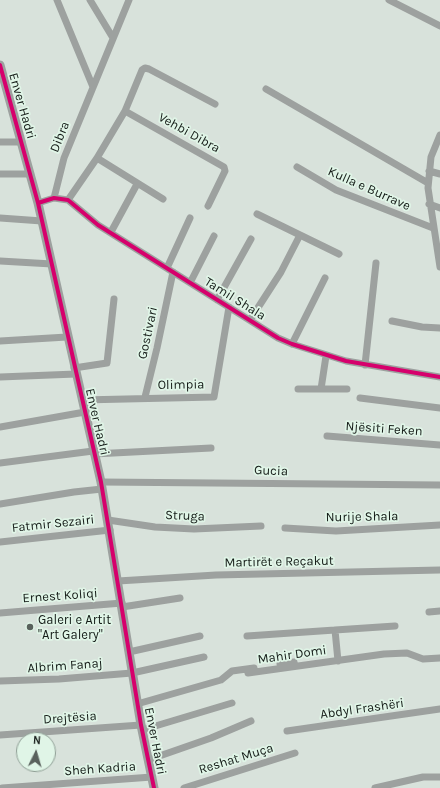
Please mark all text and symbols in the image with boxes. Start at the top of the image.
street label: Enver Hadri [5,71,39,141]
street label: Vehbi Dibra [155,110,223,156]
street label: Dibra [47,119,73,155]
street label: Kulla e Burrave [325,164,413,214]
street label: Tamil Shala [202,274,268,324]
street label: Gostivari [135,305,161,361]
street label: Olimpia [158,377,204,393]
street label: Enver Hadri [82,387,112,457]
street label: Njësiti Feken [345,419,423,439]
street label: Gucia [254,463,288,479]
street label: Struga [165,508,205,524]
street label: Nurije Shala [325,509,399,525]
street label: Fatmir Sezairi [11,512,95,536]
street label: Martirët e Reçakut [224,553,334,571]
street label: Ernest Koliqi [22,586,98,606]
place label: Galeri e Artit "Art Galery" [38,612,111,643]
marker: Galeri e Artit "Art Galery" [25,622,35,632]
street label: Mahir Domi [257,642,327,668]
street label: Albrim Fanaj [27,656,103,676]
street label: Abdyl Frashëri [319,695,405,723]
street label: Enver Hadri [141,706,169,776]
street label: Drejtësia [43,708,97,728]
north arrow [16,732,56,772]
text: N [32,734,41,747]
street label: Reshat Muça [197,740,275,778]
street label: Sheh Kadria [64,759,136,779]

